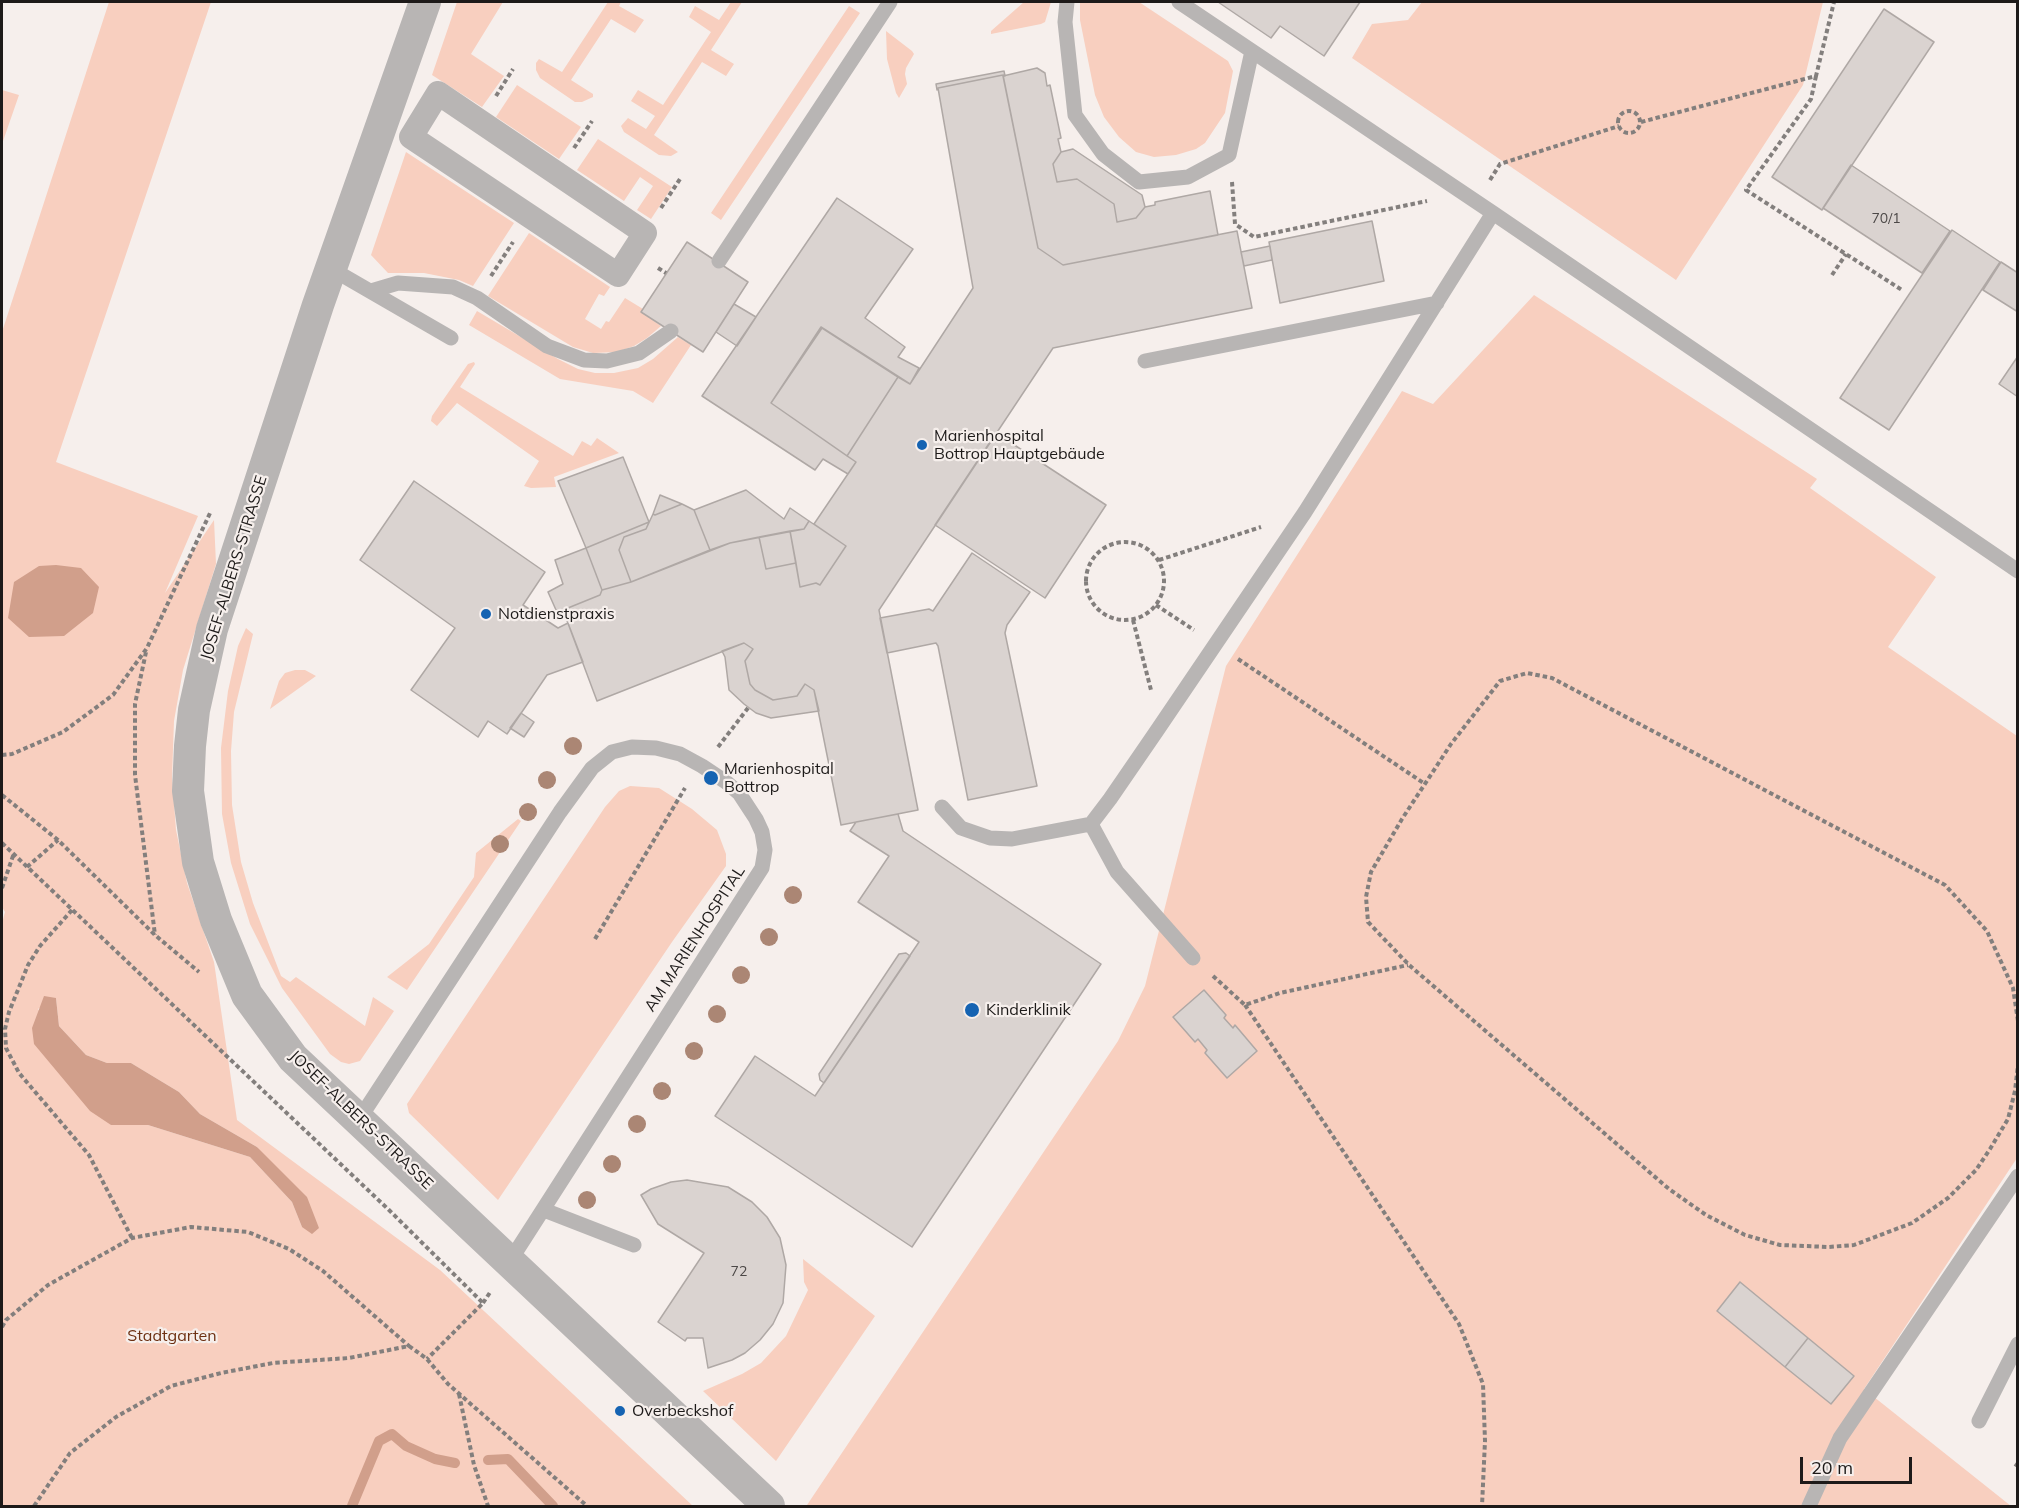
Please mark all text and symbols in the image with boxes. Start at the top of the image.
house number: 70/1 [1871,211,1901,227]
place label: Marienhospital Bottrop Hauptgebäude [934,426,1105,464]
marker: Marienhospital Bottrop Hauptgebäude [915,438,929,452]
street label: JOSEF-ALBERS-STRASSE [197,473,271,663]
place label: Notdienstpraxis [498,604,615,624]
marker: Notdienstpraxis [479,607,493,621]
place label: Marienhospital Bottrop [724,759,834,797]
marker: Marienhospital Bottrop [702,769,720,787]
street label: AM MARIENHOSPITAL [641,863,749,1015]
place label: Kinderklinik [986,1000,1071,1020]
marker: Kinderklinik [963,1001,981,1019]
street label: JOSEF-ALBERS-STRASSE [285,1046,437,1194]
house number: 72 [731,1264,747,1280]
park label: Stadtgarten [127,1326,217,1346]
place label: Overbeckshof [632,1401,733,1421]
marker: Overbeckshof [613,1404,627,1418]
scale bar [1803,1445,1916,1483]
text: 20 m [1811,1456,1853,1479]

